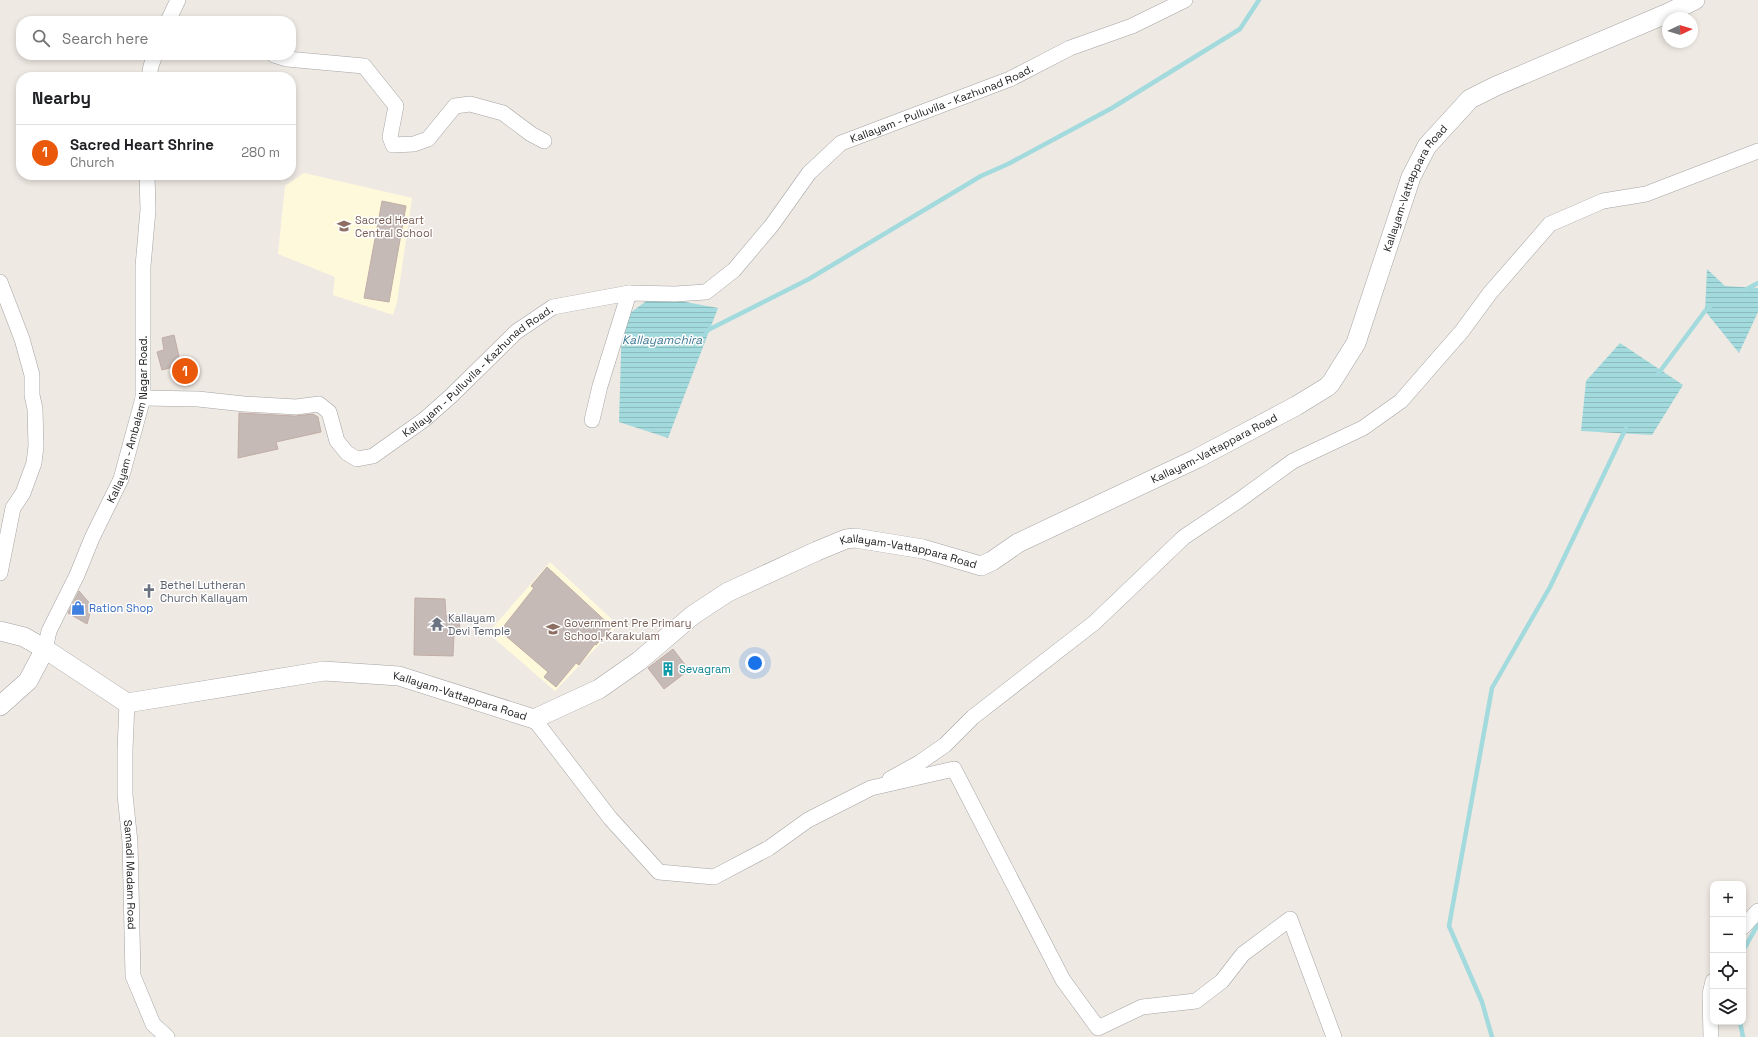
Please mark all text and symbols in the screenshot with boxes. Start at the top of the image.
north arrow [1662,12,1698,48]
search box [16,16,296,60]
icon: search [30,27,52,49]
text: Search here [62,29,148,48]
street label: Kallayam - Pulluvila - Kazhunad Road. [848,61,1036,146]
text: Nearby [32,87,91,109]
street label: Kallayam-Vattappara Road [1380,121,1450,254]
text: Sacred Heart Shrine [70,135,214,154]
text: 1 [42,144,48,161]
text: 280 m [241,144,280,161]
text: Church [70,154,115,171]
place label: Sacred Heart Central School [355,213,432,240]
school or university icon: Sacred Heart Central School [336,218,352,234]
street label: Kallayam - Pulluvila - Kazhunad Road. [399,302,556,440]
water label: Kallayamchira [622,332,702,348]
street label: Kallayam - Ambalam Nagar Road. [103,335,150,505]
pin: 1 [172,356,198,386]
street label: Kallayam-Vattappara Road [1149,410,1280,486]
street label: Kallayam-Vattappara Road [838,531,979,571]
place label: Bethel Lutheran Church Kallayam [160,578,248,605]
church icon: Bethel Lutheran Church Kallayam [141,583,157,599]
shop icon: Ration Shop [70,600,86,616]
place label: Ration Shop [89,601,153,615]
place label: Kallayam Devi Temple [448,611,510,638]
temple icon: Kallayam Devi Temple [429,616,445,632]
place label: Government Pre Primary School, Karakulam [564,616,691,643]
school or university icon: Government Pre Primary School, Karakulam [545,621,561,637]
your location [745,653,765,673]
building icon: Sevagram [660,661,676,677]
place label: Sevagram [679,662,731,676]
street label: Kallayam-Vattappara Road [393,669,529,723]
street label: Samadi Madam Road [121,819,139,930]
map controls [1710,881,1746,1025]
button: + [1710,881,1746,917]
button: − [1710,917,1746,953]
button: locate [1710,953,1746,989]
button: layers [1710,989,1746,1025]

